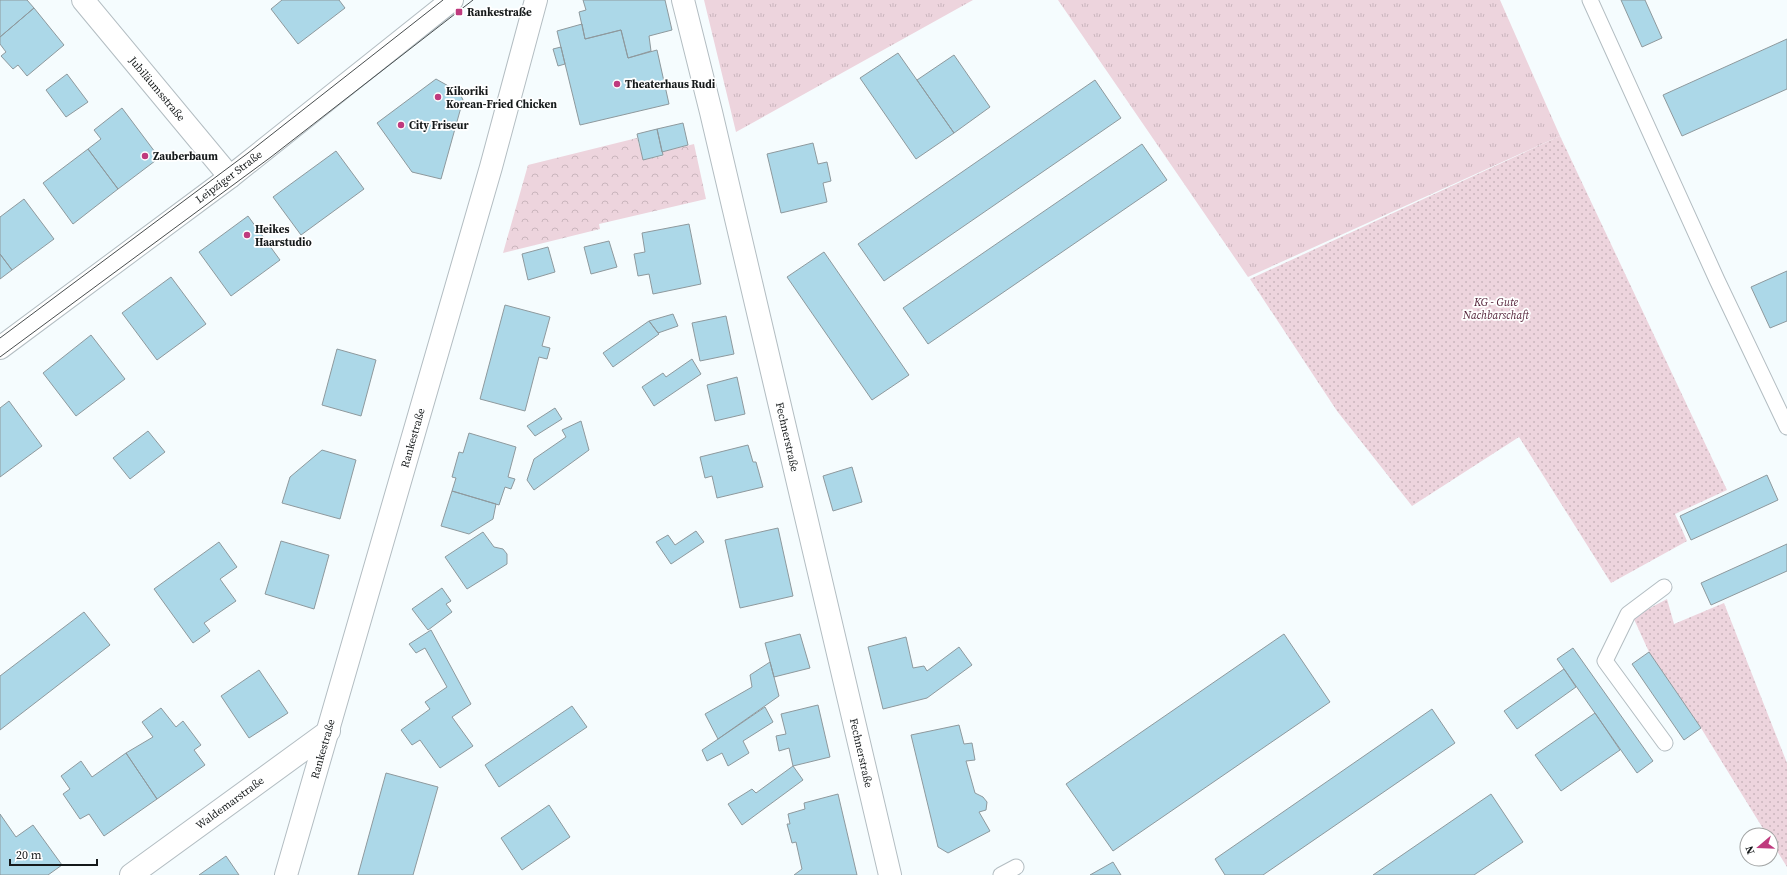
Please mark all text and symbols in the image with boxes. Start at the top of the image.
place label: Rankestraße [467,5,532,20]
marker: Rankestraße [454,7,464,17]
street label: Jubiläumsstraße [125,53,189,125]
place label: Theaterhaus Rudi [625,77,716,92]
marker: Theaterhaus Rudi [612,79,622,89]
place label: Kikoriki Korean-Fried Chicken [446,84,557,112]
marker: Kikoriki Korean-Fried Chicken [433,92,443,102]
place label: City Friseur [409,118,470,133]
marker: City Friseur [396,120,406,130]
street label: Leipziger Straße [193,147,266,207]
place label: Zauberbaum [153,149,218,164]
marker: Zauberbaum [140,151,150,161]
place label: Heikes Haarstudio [255,222,312,250]
marker: Heikes Haarstudio [242,230,252,240]
park label: KG - Gute Nachbarschaft [1462,295,1529,323]
street label: Fechnerstraße [772,401,802,474]
street label: Rankestraße [397,406,429,470]
street label: Rankestraße [307,717,339,781]
street label: Fechnerstraße [846,717,876,790]
street label: Waldemarstraße [193,773,268,833]
north arrow [1739,827,1779,867]
scale bar [10,841,97,867]
text: N [1742,844,1758,856]
text: 20 m [16,847,42,863]

